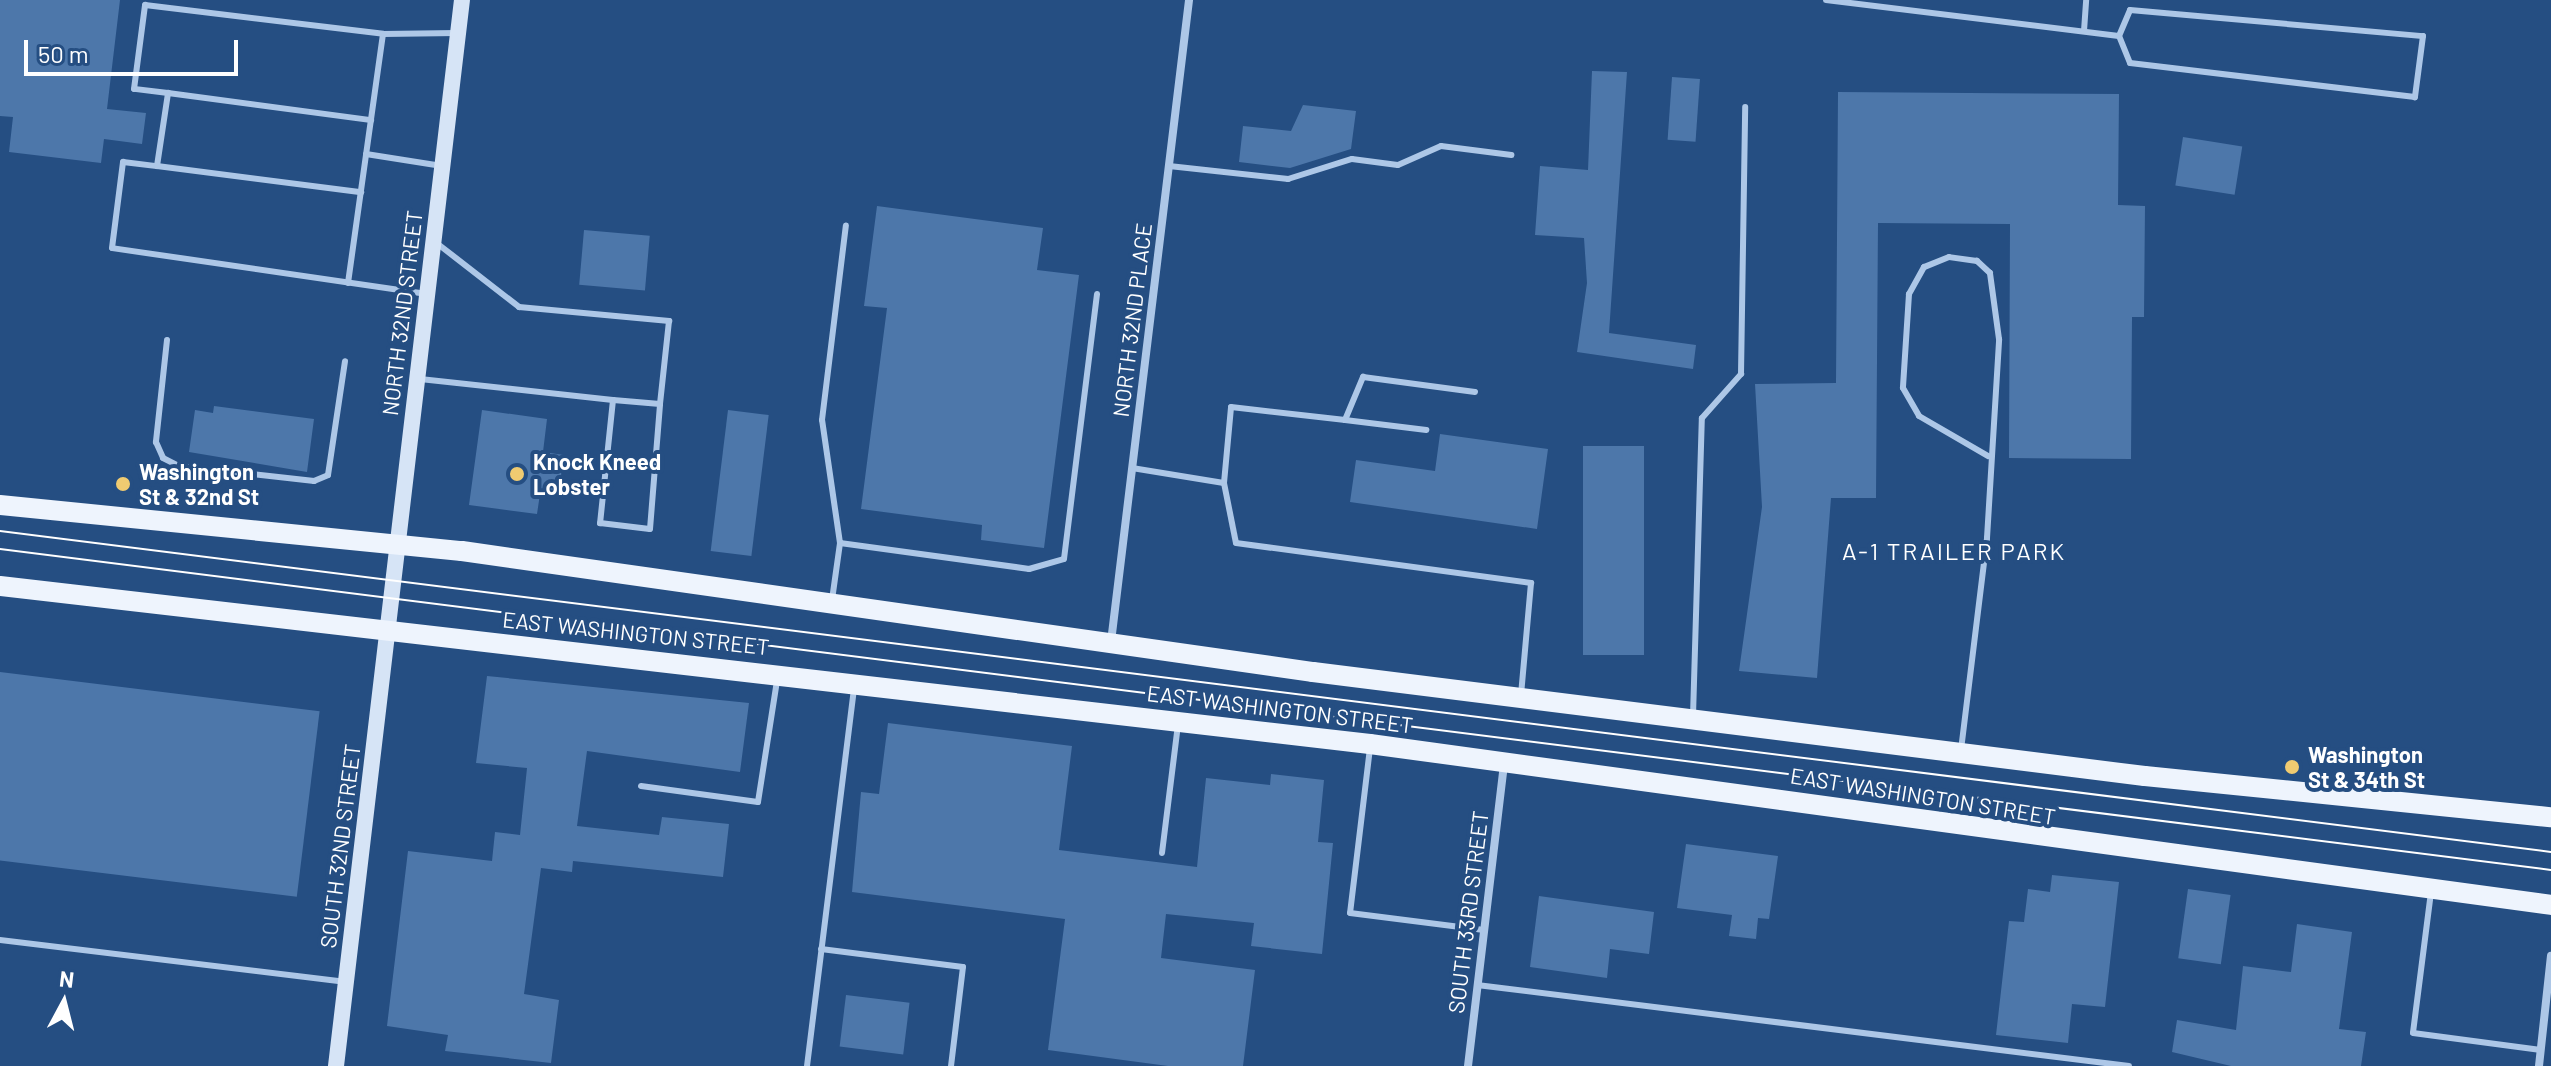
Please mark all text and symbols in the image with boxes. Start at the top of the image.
scale bar [28,24,242,74]
text: 50 m [38,39,89,68]
street label: NORTH 32ND STREET [376,209,428,417]
street label: NORTH 32ND PLACE [1107,222,1157,418]
place label: Knock Kneed Lobster [533,448,661,500]
place label: Washington St & 32nd St [139,458,259,510]
marker: Knock Kneed Lobster [508,465,526,483]
marker: Washington St & 32nd St [114,475,132,493]
district label: A-1 TRAILER PARK [1842,537,2066,565]
street label: EAST WASHINGTON STREET [501,606,771,660]
street label: EAST WASHINGTON STREET [1145,680,1415,738]
place label: Washington St & 34th St [2308,741,2425,792]
street label: SOUTH 32ND STREET [314,743,366,949]
marker: Washington St & 34th St [2283,758,2301,776]
street label: EAST WASHINGTON STREET [1789,762,2057,830]
street label: SOUTH 33RD STREET [1442,809,1494,1015]
north arrow [24,962,104,1042]
text: N [58,964,76,992]

